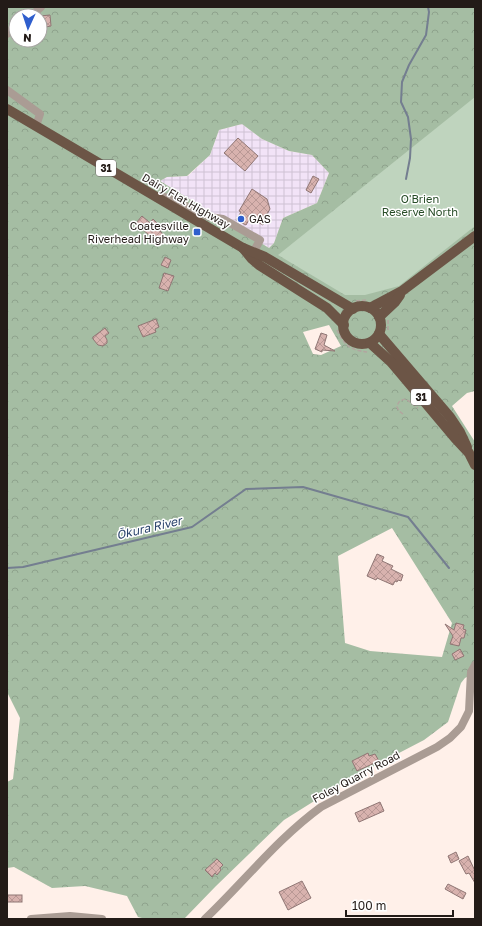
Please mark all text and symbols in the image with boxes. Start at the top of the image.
north arrow [8,8,48,48]
text: N [23,32,32,45]
road number: 31 [96,160,116,176]
street label: Dairy Flat Highway [140,170,232,231]
park label: O'Brien Reserve North [382,192,458,218]
place label: GAS [249,212,271,225]
marker: GAS [236,214,246,224]
place label: Coatesville Riverhead Highway [88,219,189,245]
marker: Coatesville Riverhead Highway [192,227,202,237]
road number: 31 [411,389,431,405]
water label: Ōkura River [115,512,185,542]
street label: Foley Quarry Road [310,748,402,805]
scale bar [346,892,453,918]
text: 100 m [352,898,386,913]

